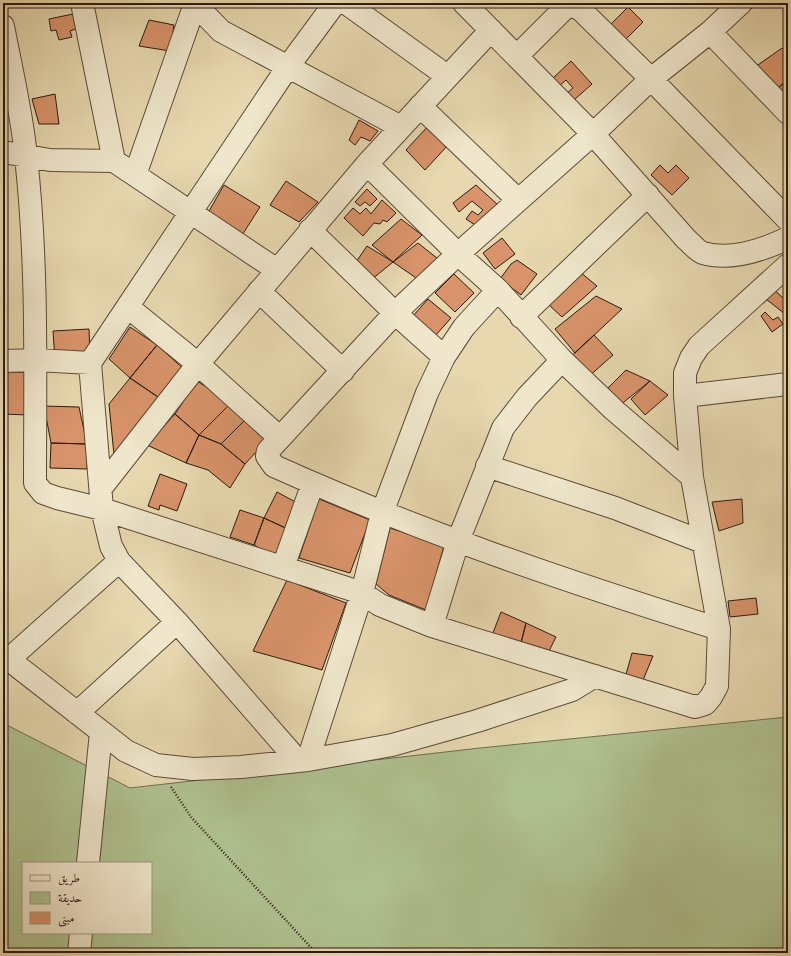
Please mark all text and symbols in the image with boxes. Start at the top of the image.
legend [22,862,152,934]
text: طريق [58,869,80,886]
text: حديقة [58,889,82,906]
text: مبنى [58,909,74,927]

